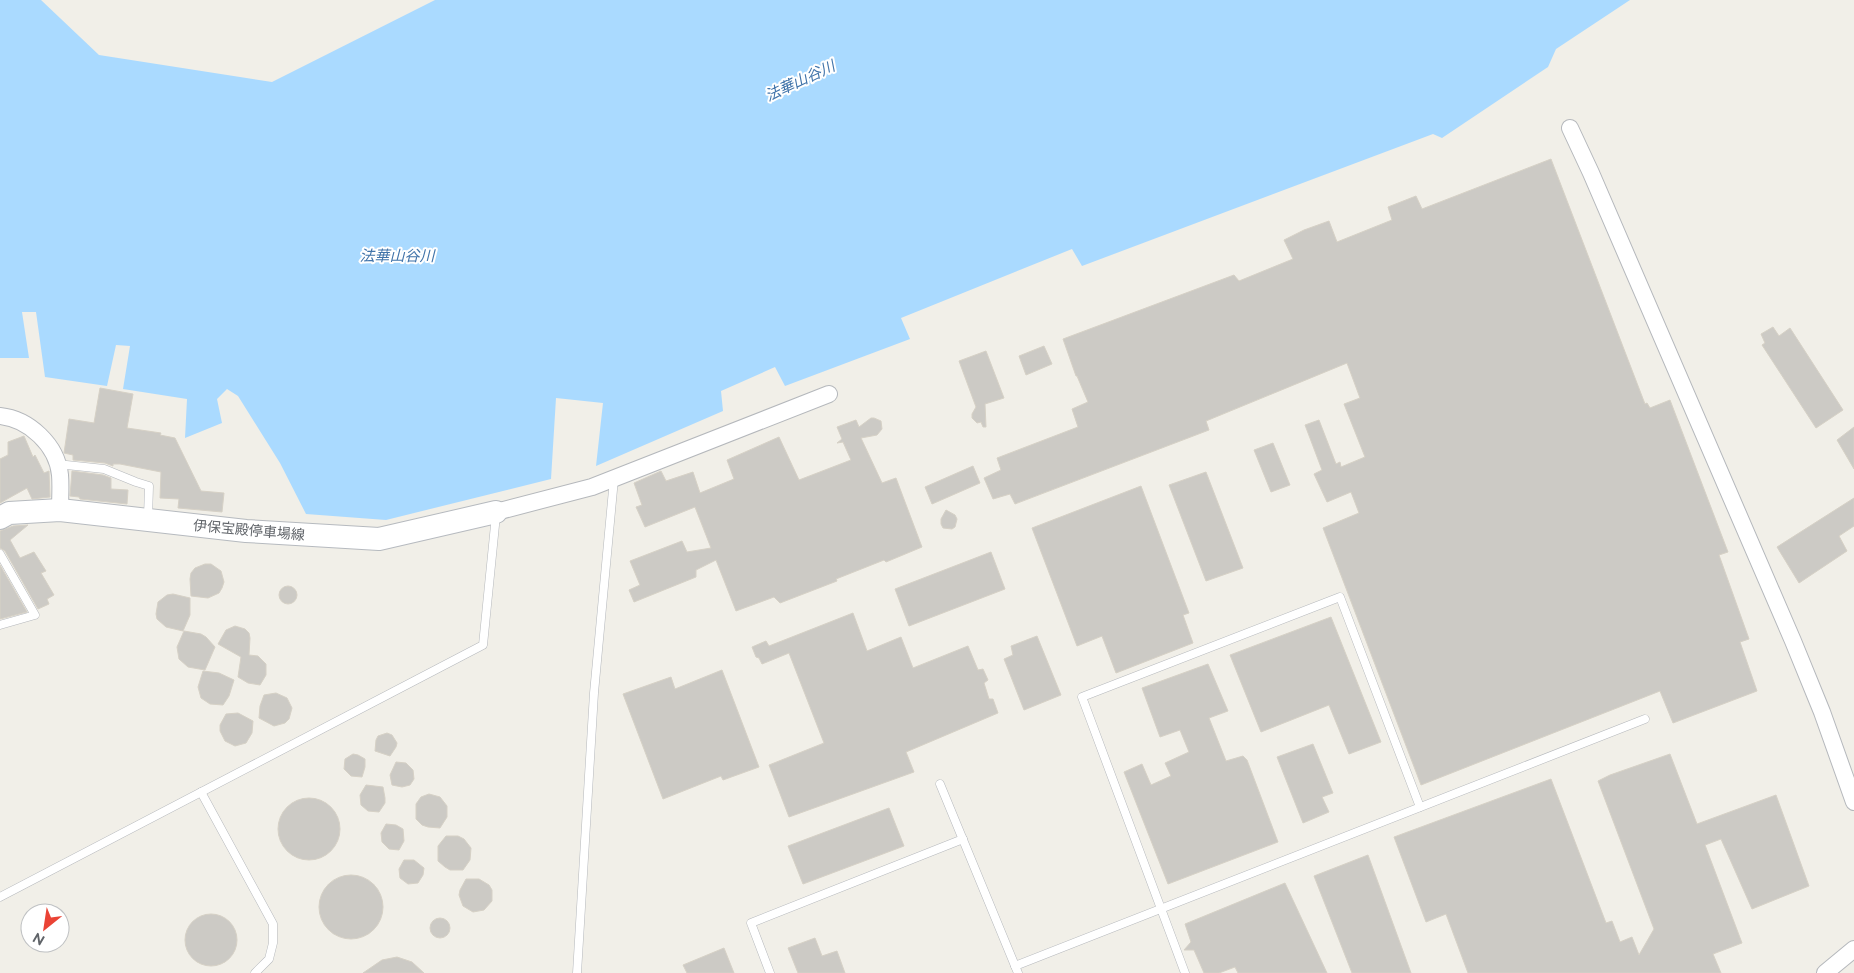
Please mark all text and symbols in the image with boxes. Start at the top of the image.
water label: 法華山谷川 [762,56,840,105]
water label: 法華山谷川 [359,247,436,265]
street label: 伊保宝殿停車場線 [193,517,305,543]
north arrow [20,903,70,953]
text: N [30,930,47,949]

